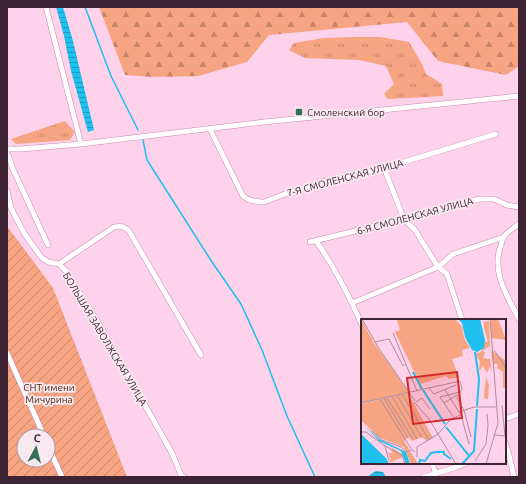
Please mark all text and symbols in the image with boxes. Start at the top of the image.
marker: Смоленский бор [294,107,304,117]
place label: Смоленский бор [307,107,385,118]
street label: 7-Я СМОЛЕНСКАЯ УЛИЦА [286,157,405,199]
street label: 6-Я СМОЛЕНСКАЯ УЛИЦА [356,195,475,237]
street label: БОЛЬШАЯ ЗАВОЛЖСКАЯ УЛИЦА [61,270,150,408]
inset map [361,319,506,464]
park label: СНТ имени Мичурина [23,382,75,405]
north arrow [16,428,56,468]
text: С [33,432,41,444]

